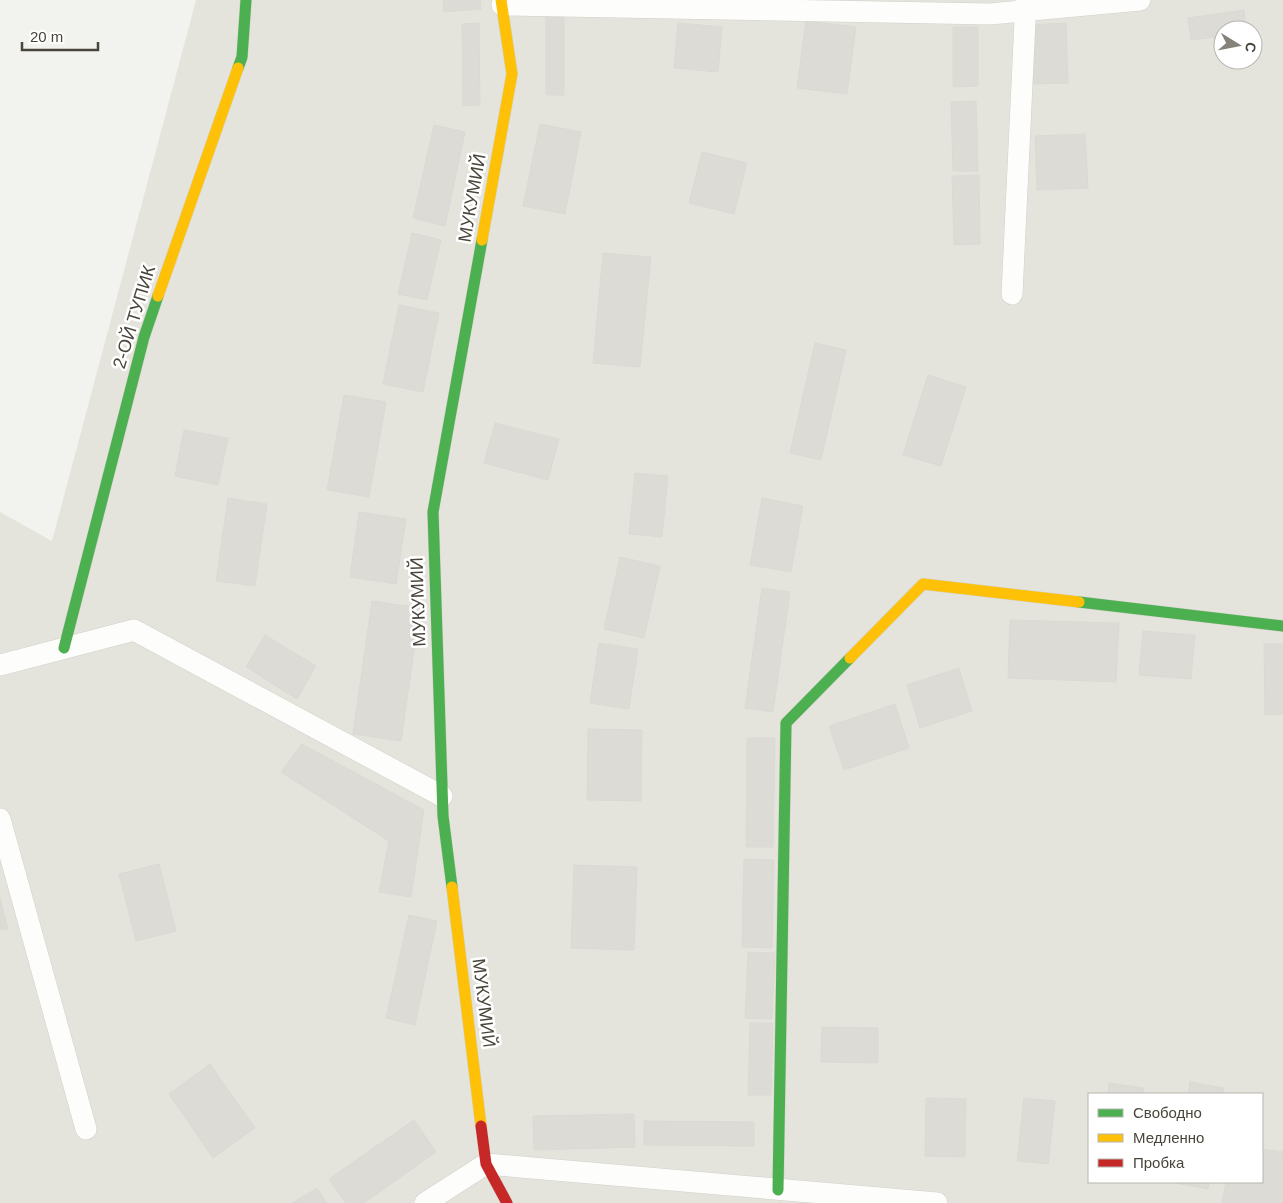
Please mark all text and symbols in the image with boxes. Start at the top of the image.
scale bar [22,20,99,52]
north arrow [1213,20,1263,70]
text: 20 m [30,28,63,45]
text: С [1242,41,1260,54]
street label: МУКУМИЙ [453,152,490,244]
street label: 2-ОЙ ТУПИК [108,262,159,371]
street label: МУКУМИЙ [405,557,430,647]
street label: МУКУМИЙ [469,957,500,1049]
legend [1088,1093,1263,1183]
text: Свободно [1133,1104,1202,1121]
text: Медленно [1133,1129,1204,1146]
text: Пробка [1133,1154,1185,1171]

